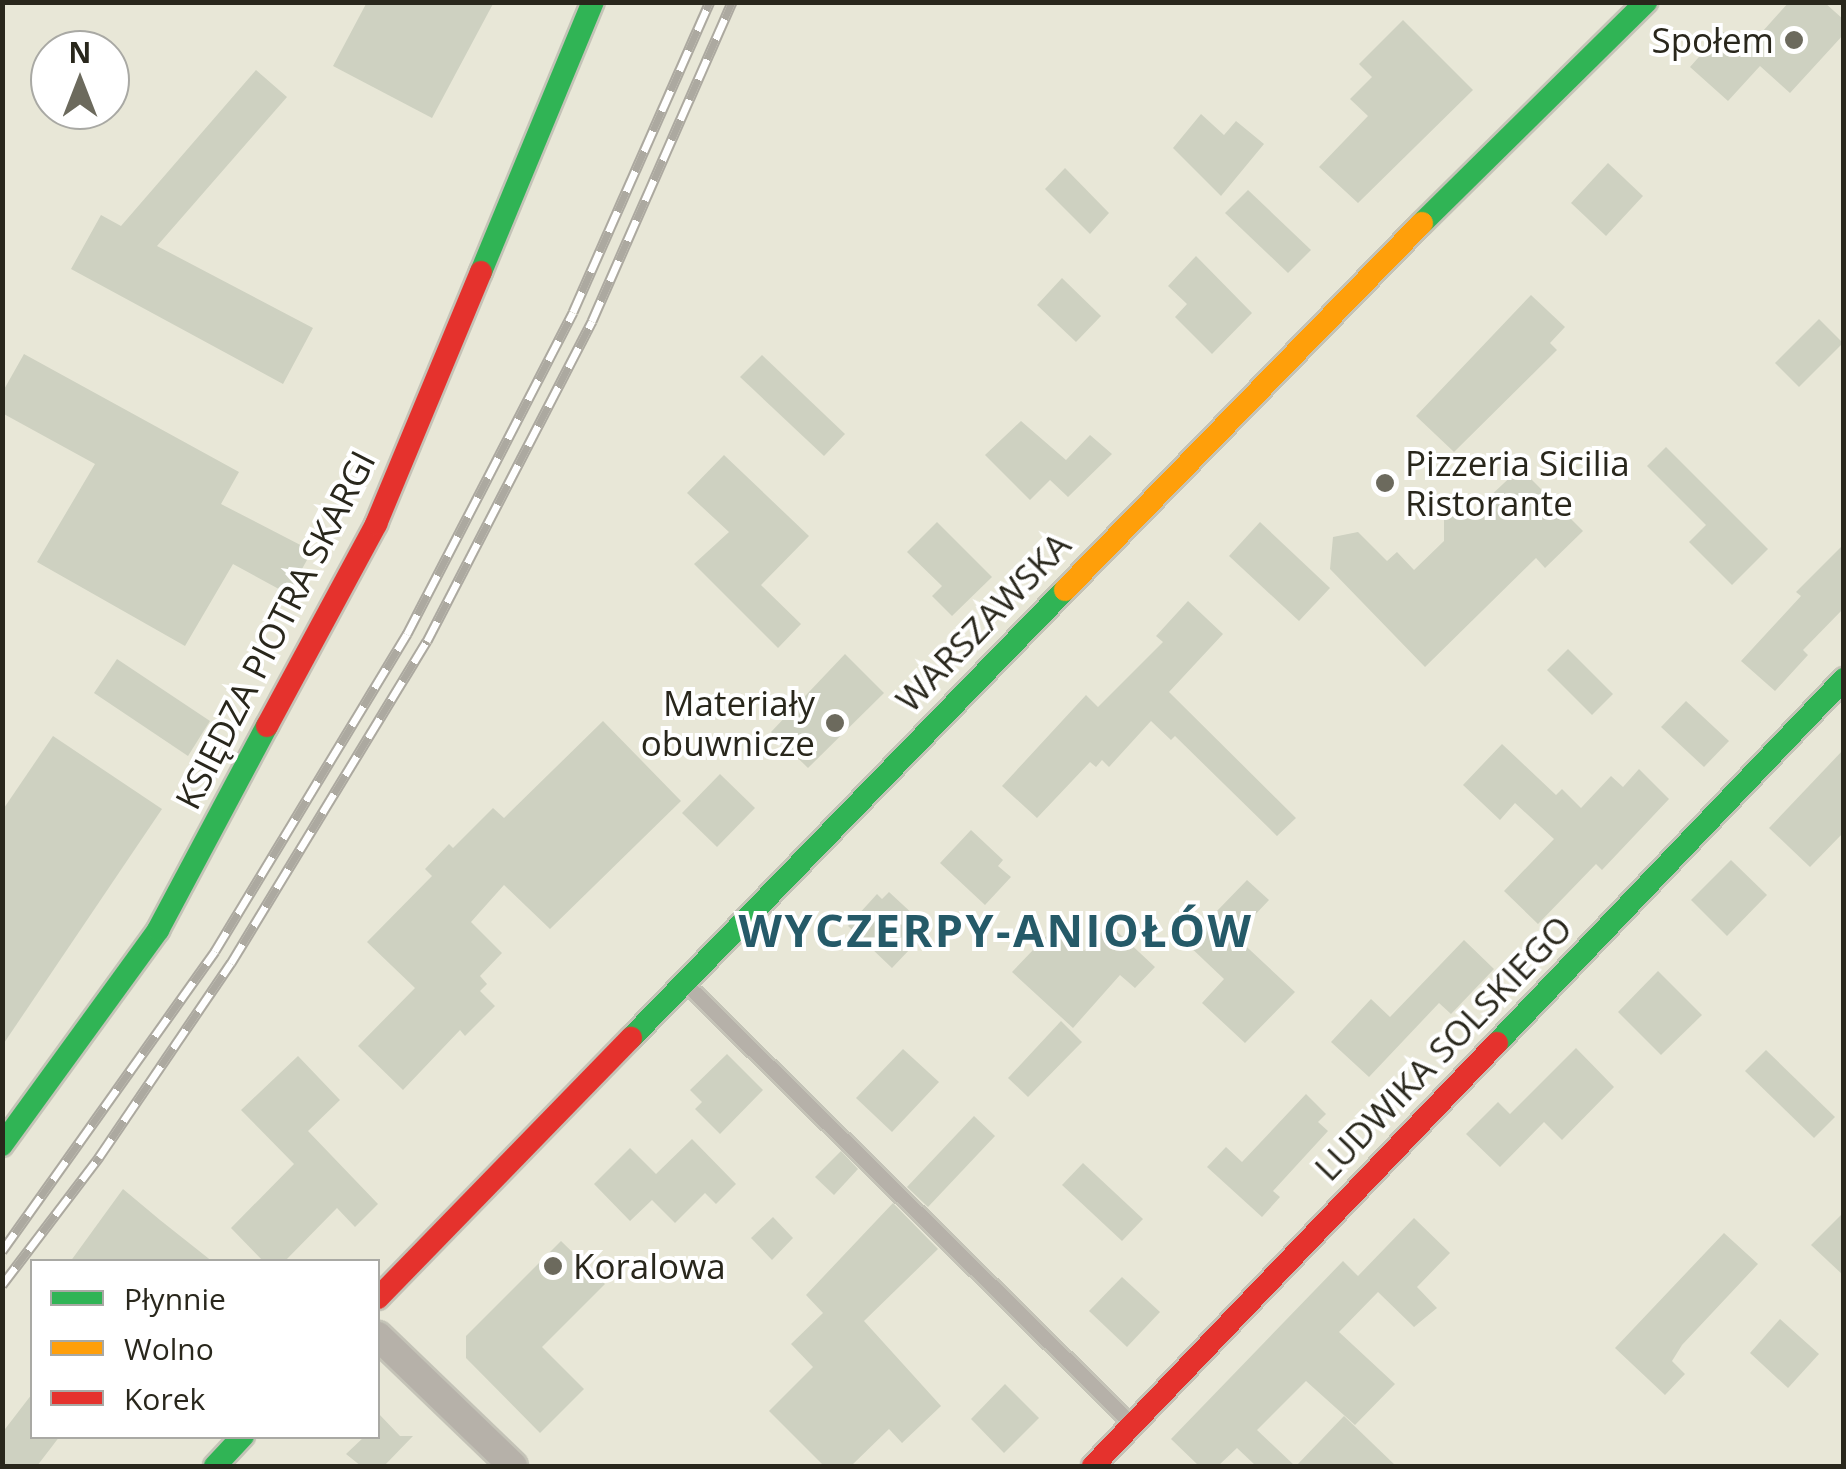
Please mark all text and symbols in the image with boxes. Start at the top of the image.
place label: Społem [1651,19,1774,61]
marker: Społem [1783,29,1805,51]
north arrow [30,30,130,130]
text: N [69,33,91,71]
place label: Pizzeria Sicilia Ristorante [1405,442,1630,524]
street label: KSIĘDZA PIOTRA SKARGI [166,444,384,816]
marker: Pizzeria Sicilia Ristorante [1374,472,1396,494]
street label: WARSZAWSKA [887,524,1079,720]
place label: Materiały obuwnicze [641,682,815,764]
marker: Materiały obuwnicze [824,712,846,734]
district label: WYCZERPY-ANIOŁÓW [738,903,1254,957]
street label: LUDWIKA SOLSKIEGO [1306,907,1580,1189]
place label: Koralowa [573,1245,726,1287]
marker: Koralowa [542,1255,564,1277]
legend [30,1259,380,1439]
text: Płynnie [124,1278,226,1319]
text: Wolno [124,1328,214,1369]
text: Korek [124,1378,205,1419]

